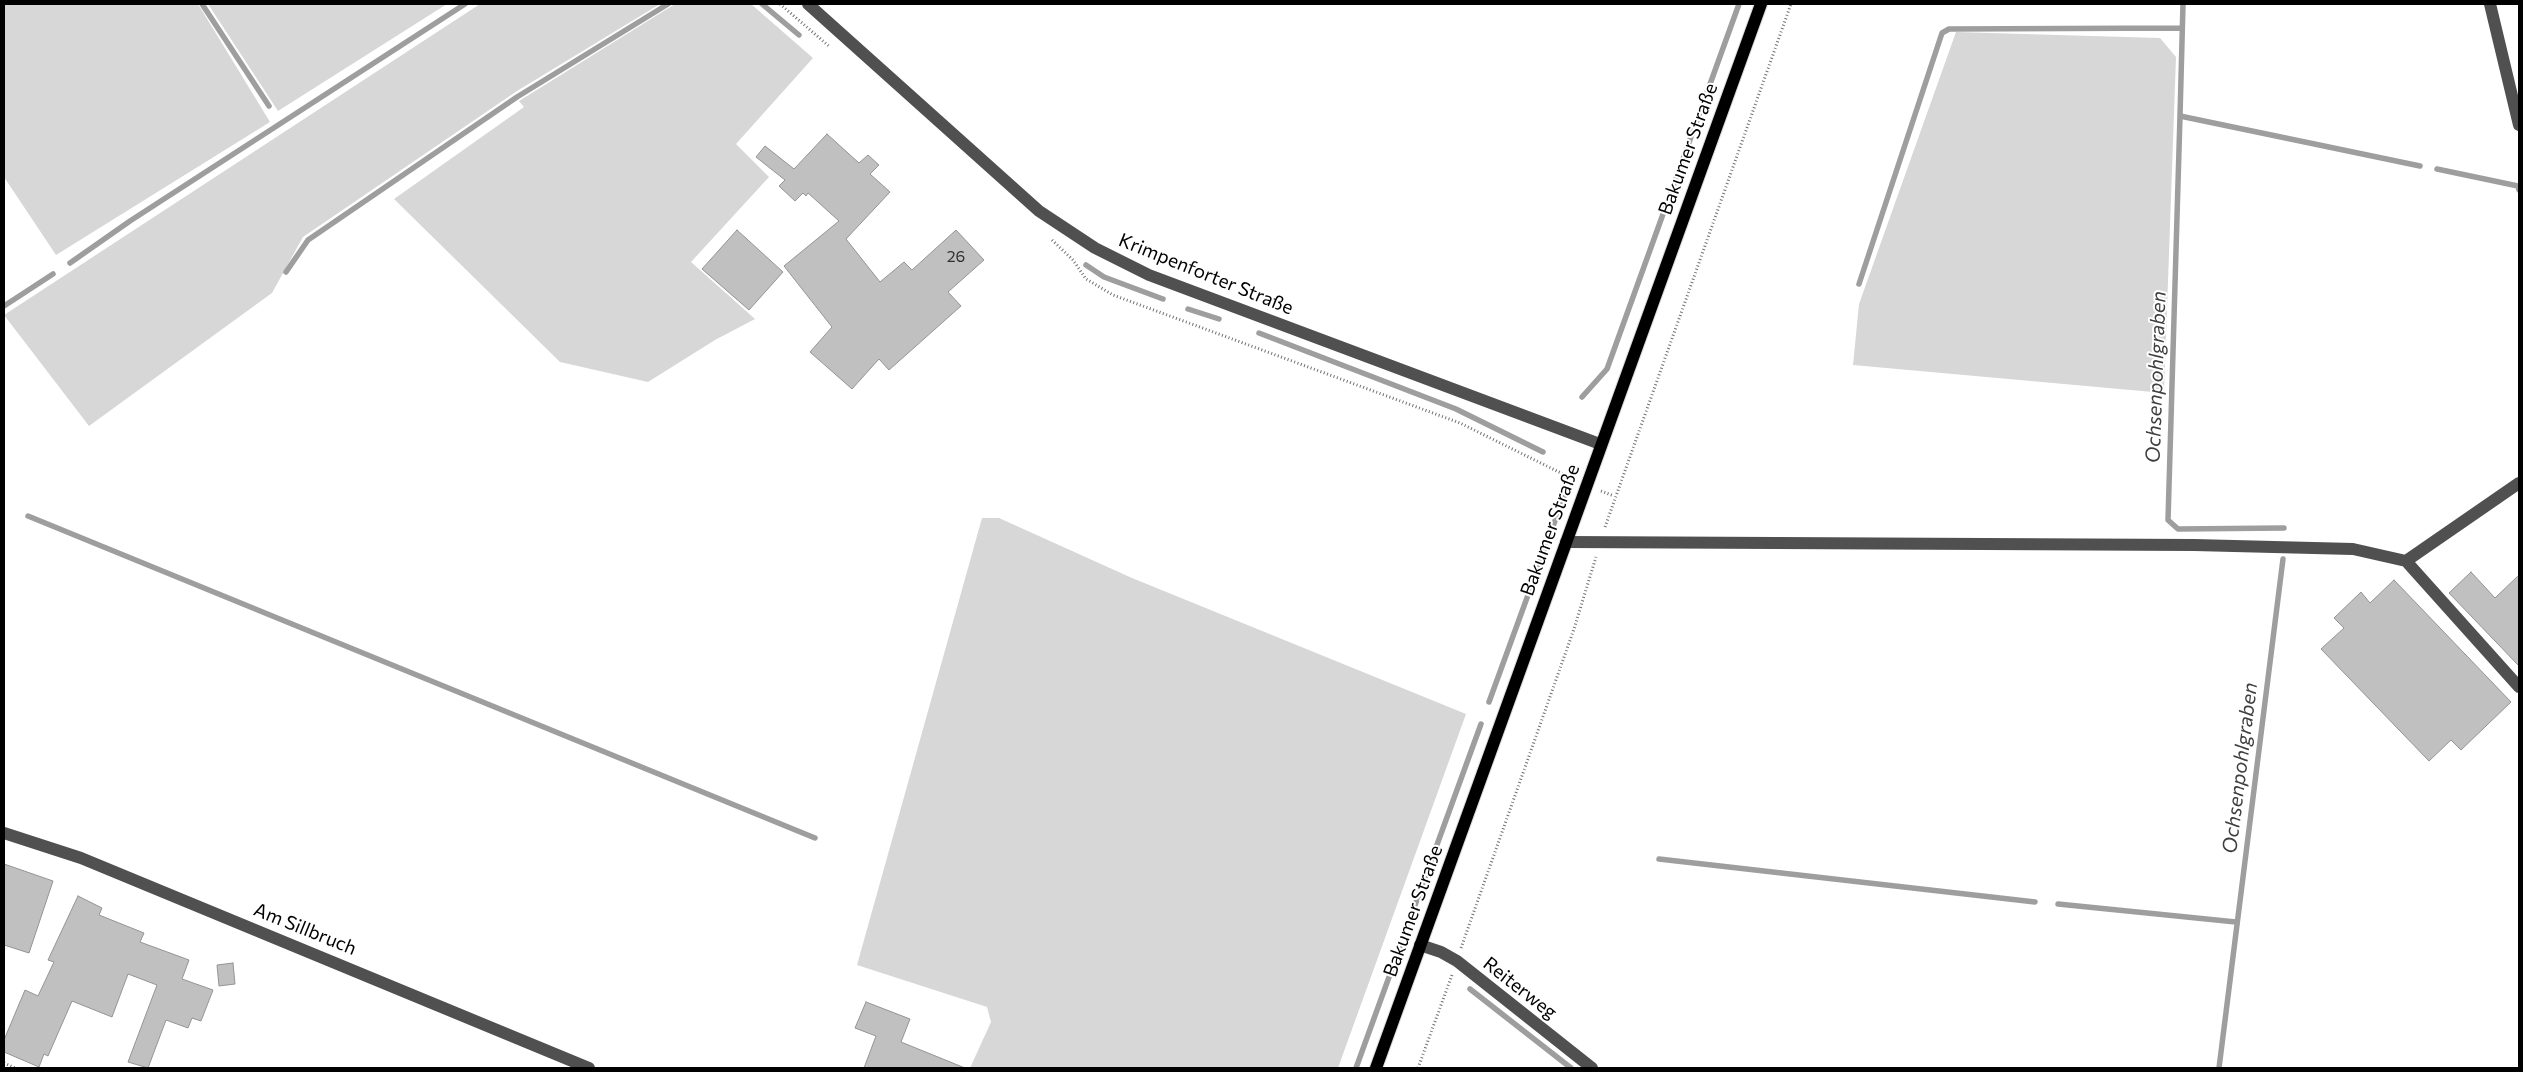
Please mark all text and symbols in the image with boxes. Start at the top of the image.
street label: Bakumer Straße [1654,80,1722,218]
street label: Krimpenforter Straße [1115,229,1297,319]
house number: 26 [947,247,965,267]
water label: Ochsenpohlgraben [2141,291,2171,463]
street label: Bakumer Straße [1516,461,1584,599]
water label: Ochsenpohlgraben [2218,681,2262,855]
street label: Bakumer Straße [1379,842,1447,980]
street label: Am Sillbruch [250,898,360,960]
street label: Reiterweg [1479,952,1561,1024]

